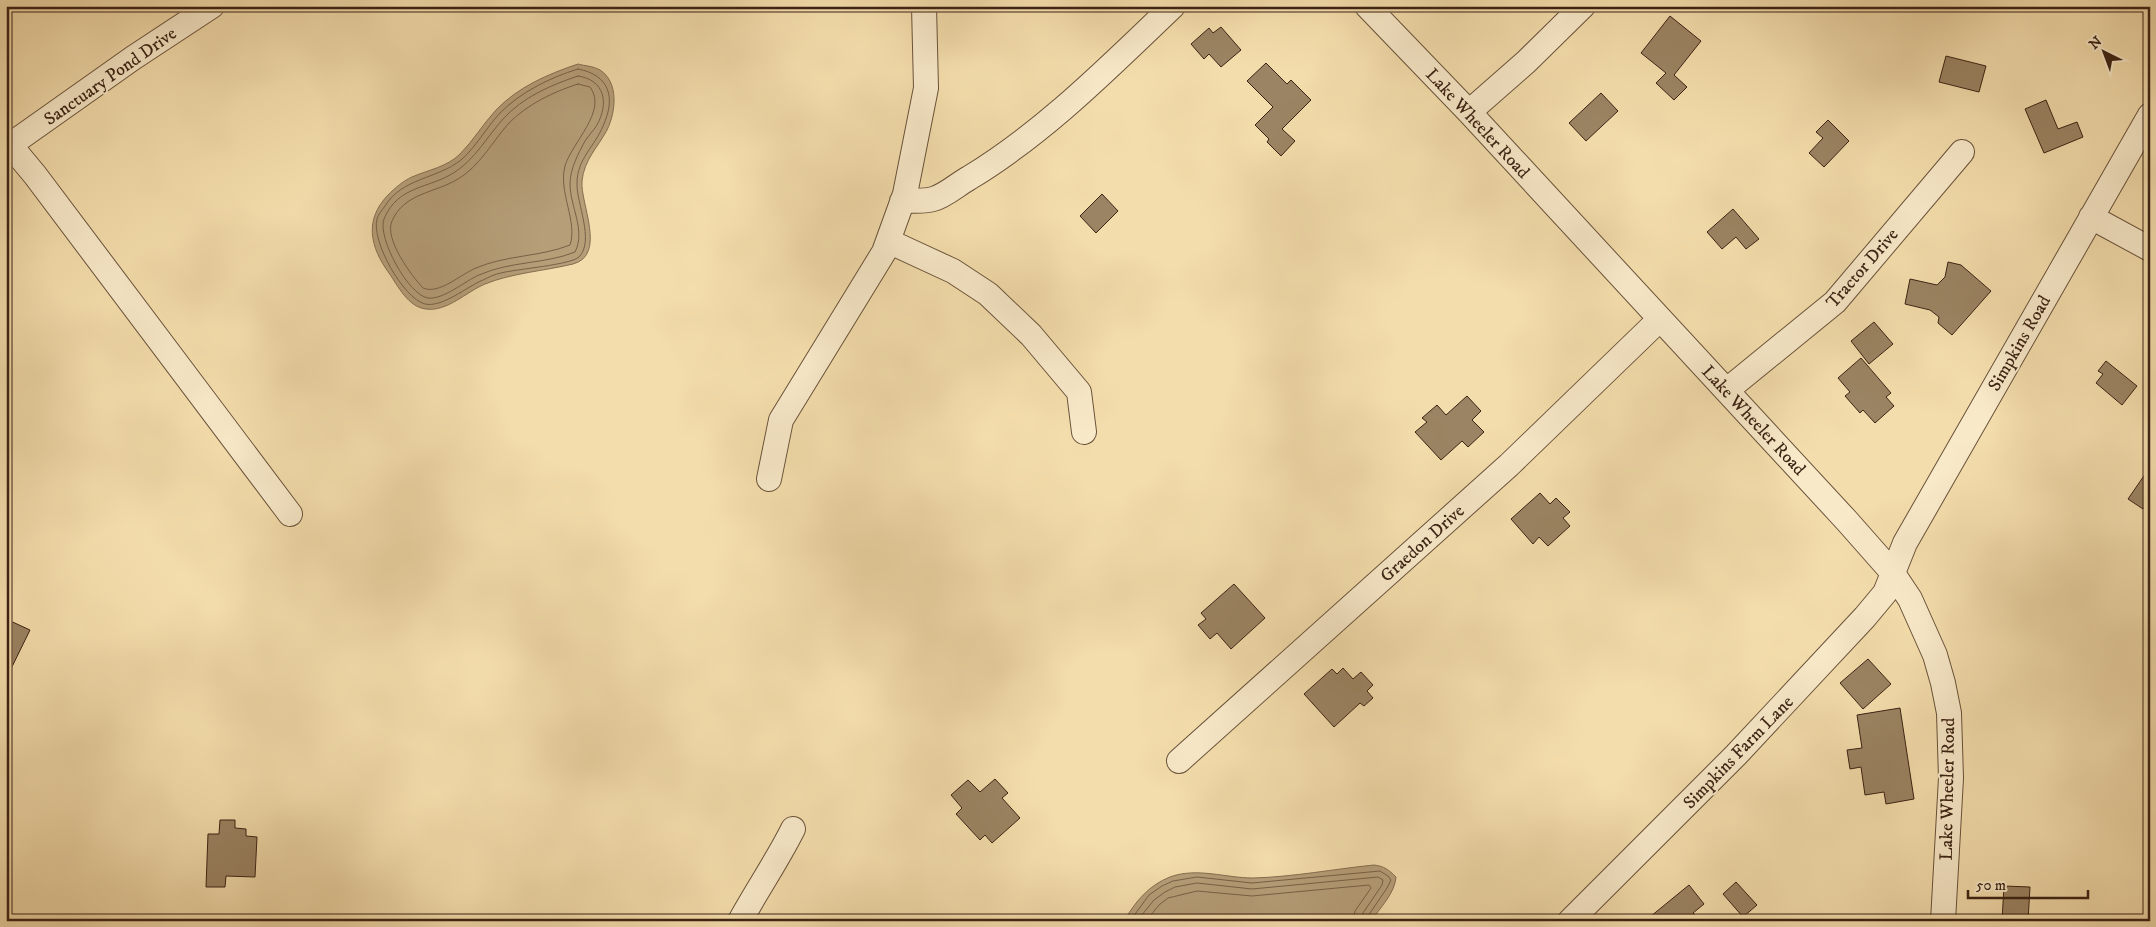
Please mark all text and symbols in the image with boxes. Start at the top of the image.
street label: Sanctuary Pond Drive [40,23,181,131]
north arrow [2078,28,2128,78]
text: N [2086,32,2107,54]
street label: Lake Wheeler Road [1421,64,1534,183]
street label: Tractor Drive [1822,224,1904,313]
street label: Simpkins Road [1984,292,2056,395]
street label: Lake Wheeler Road [1697,361,1810,480]
street label: Graedon Drive [1376,500,1469,587]
street label: Simpkins Farm Lane [1679,691,1798,814]
street label: Lake Wheeler Road [1936,718,1960,861]
scale bar [1968,867,2088,899]
text: 50 m [1976,876,2006,895]

